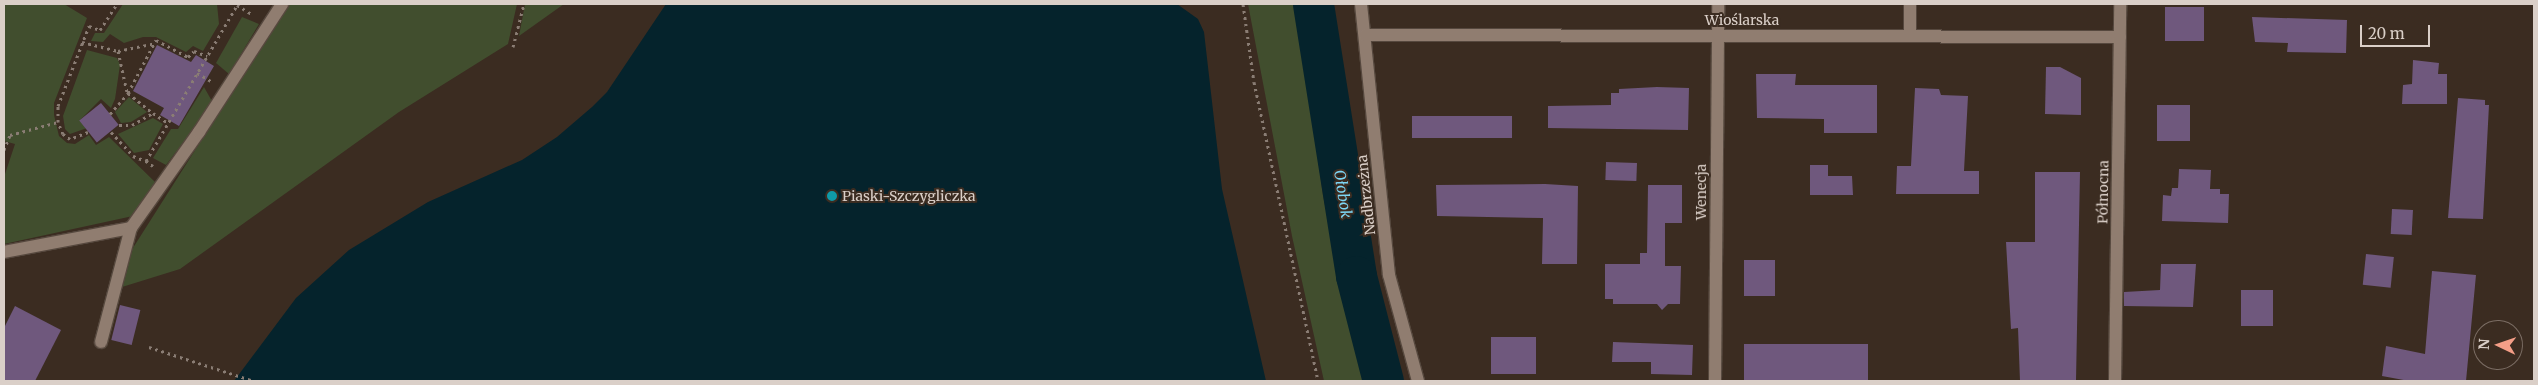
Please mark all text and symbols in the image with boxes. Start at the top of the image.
street label: Wioślarska [1705,12,1779,28]
scale bar [2363,15,2433,47]
text: 20 m [2368,24,2405,43]
street label: Nadbrzeżna [1353,154,1379,236]
street label: Północna [2094,160,2112,224]
street label: Wenecja [1693,164,1709,220]
water label: Ołobok [1330,169,1356,219]
place label: Piaski-Szczygliczka [842,188,976,204]
marker: Piaski-Szczygliczka [826,190,838,202]
north arrow [2473,320,2523,370]
text: N [2475,338,2493,350]

